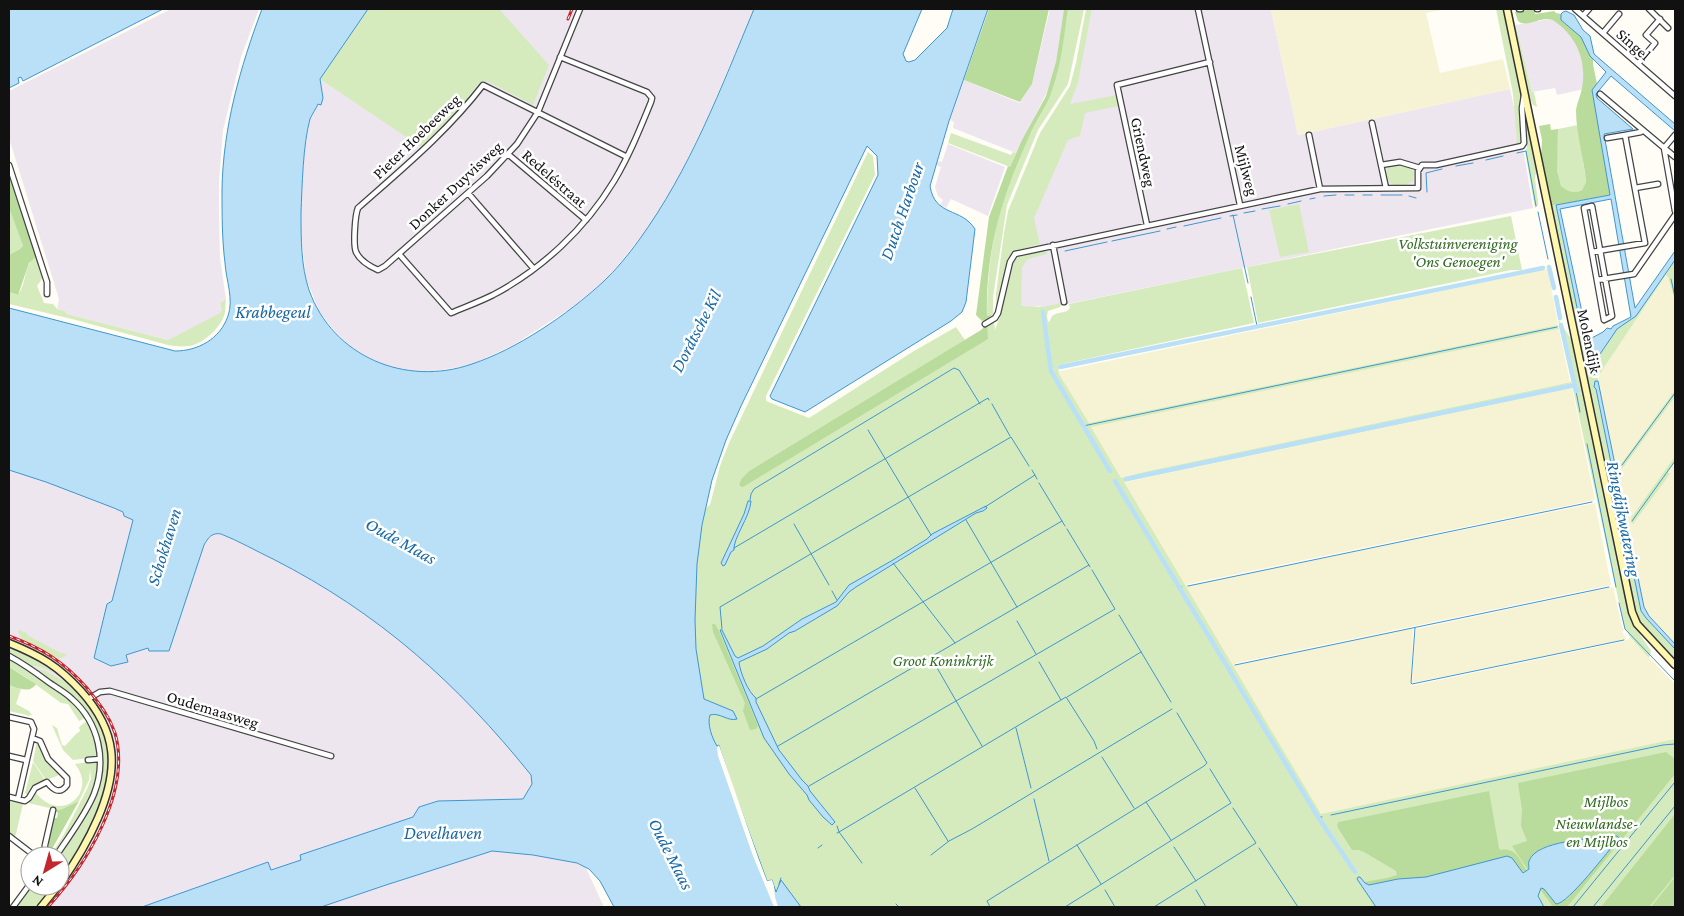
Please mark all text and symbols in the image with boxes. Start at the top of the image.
street label: Singel [1613,25,1654,64]
street label: Pieter Hoebeeweg [369,90,464,183]
street label: Griendweg [1127,116,1159,189]
street label: Donker Duyvisweg [405,138,506,234]
street label: Mijlweg [1231,143,1262,198]
street label: Redeléstraat [519,146,591,211]
water label: Dutch Harbour [876,159,928,262]
park label: Volkstuinvereniging 'Ons Genoegen' [1398,235,1519,271]
water label: Dordtsche Kil [667,286,725,375]
water label: Krabbegeul [235,302,311,322]
street label: Molendijk [1573,307,1605,375]
water label: Ringdijkwatering [1602,459,1645,580]
water label: Schokhaven [143,506,185,588]
water label: Oude Maas [362,514,440,569]
park label: Groot Koninkrijk [893,652,994,670]
street label: Oudemaasweg [165,687,261,733]
park label: Mijlbos [1583,793,1628,811]
water label: Oude Maas [645,815,698,893]
park label: Nieuwlandse- en Mijlbos [1556,815,1638,851]
water label: Develhaven [404,823,482,843]
north arrow [20,846,70,896]
text: N [28,872,46,891]

